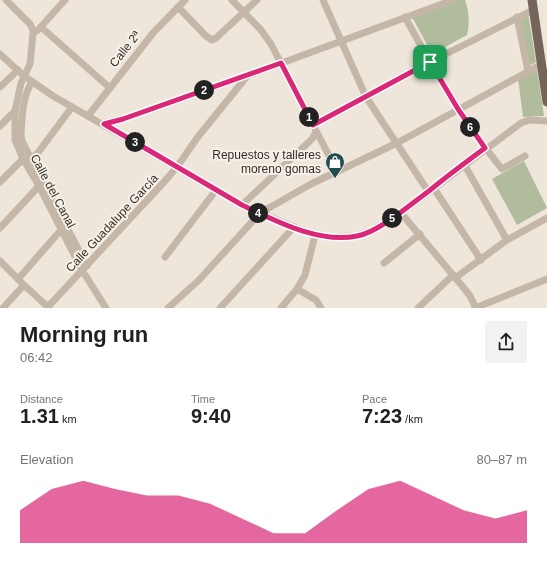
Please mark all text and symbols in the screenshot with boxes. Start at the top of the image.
street label: Calle 2ª [107,28,144,70]
pin [413,45,447,79]
icon: arrive [419,51,441,73]
pin: 2 [194,80,214,100]
text: 2 [201,84,207,96]
pin: 1 [299,107,319,127]
text: 1 [306,111,312,123]
pin: 6 [460,117,480,137]
text: 6 [467,121,473,133]
pin: 3 [125,132,145,152]
text: 3 [132,136,138,148]
place label: Repuestos y talleres moreno gomas [212,148,321,176]
shop icon: Repuestos y talleres moreno gomas [324,151,346,179]
street label: Calle del Canal [28,152,78,230]
street label: Calle Guadalupe García [63,171,161,275]
pin: 4 [248,203,268,223]
text: 4 [255,207,261,219]
pin: 5 [382,208,402,228]
text: 5 [389,212,395,224]
button: share [485,321,527,363]
text: Morning run [20,322,148,347]
text: 06:42 [20,350,53,365]
text: Distance [20,393,63,405]
text: Time [191,393,215,405]
text: Pace [362,393,387,405]
text: 1.31 [20,405,59,427]
text: 9:40 [191,405,231,427]
text: 7:23 [362,405,402,427]
text: km [59,413,77,425]
text: /km [402,413,423,425]
text: Elevation [20,452,73,467]
text: 80–87 m [476,452,527,467]

